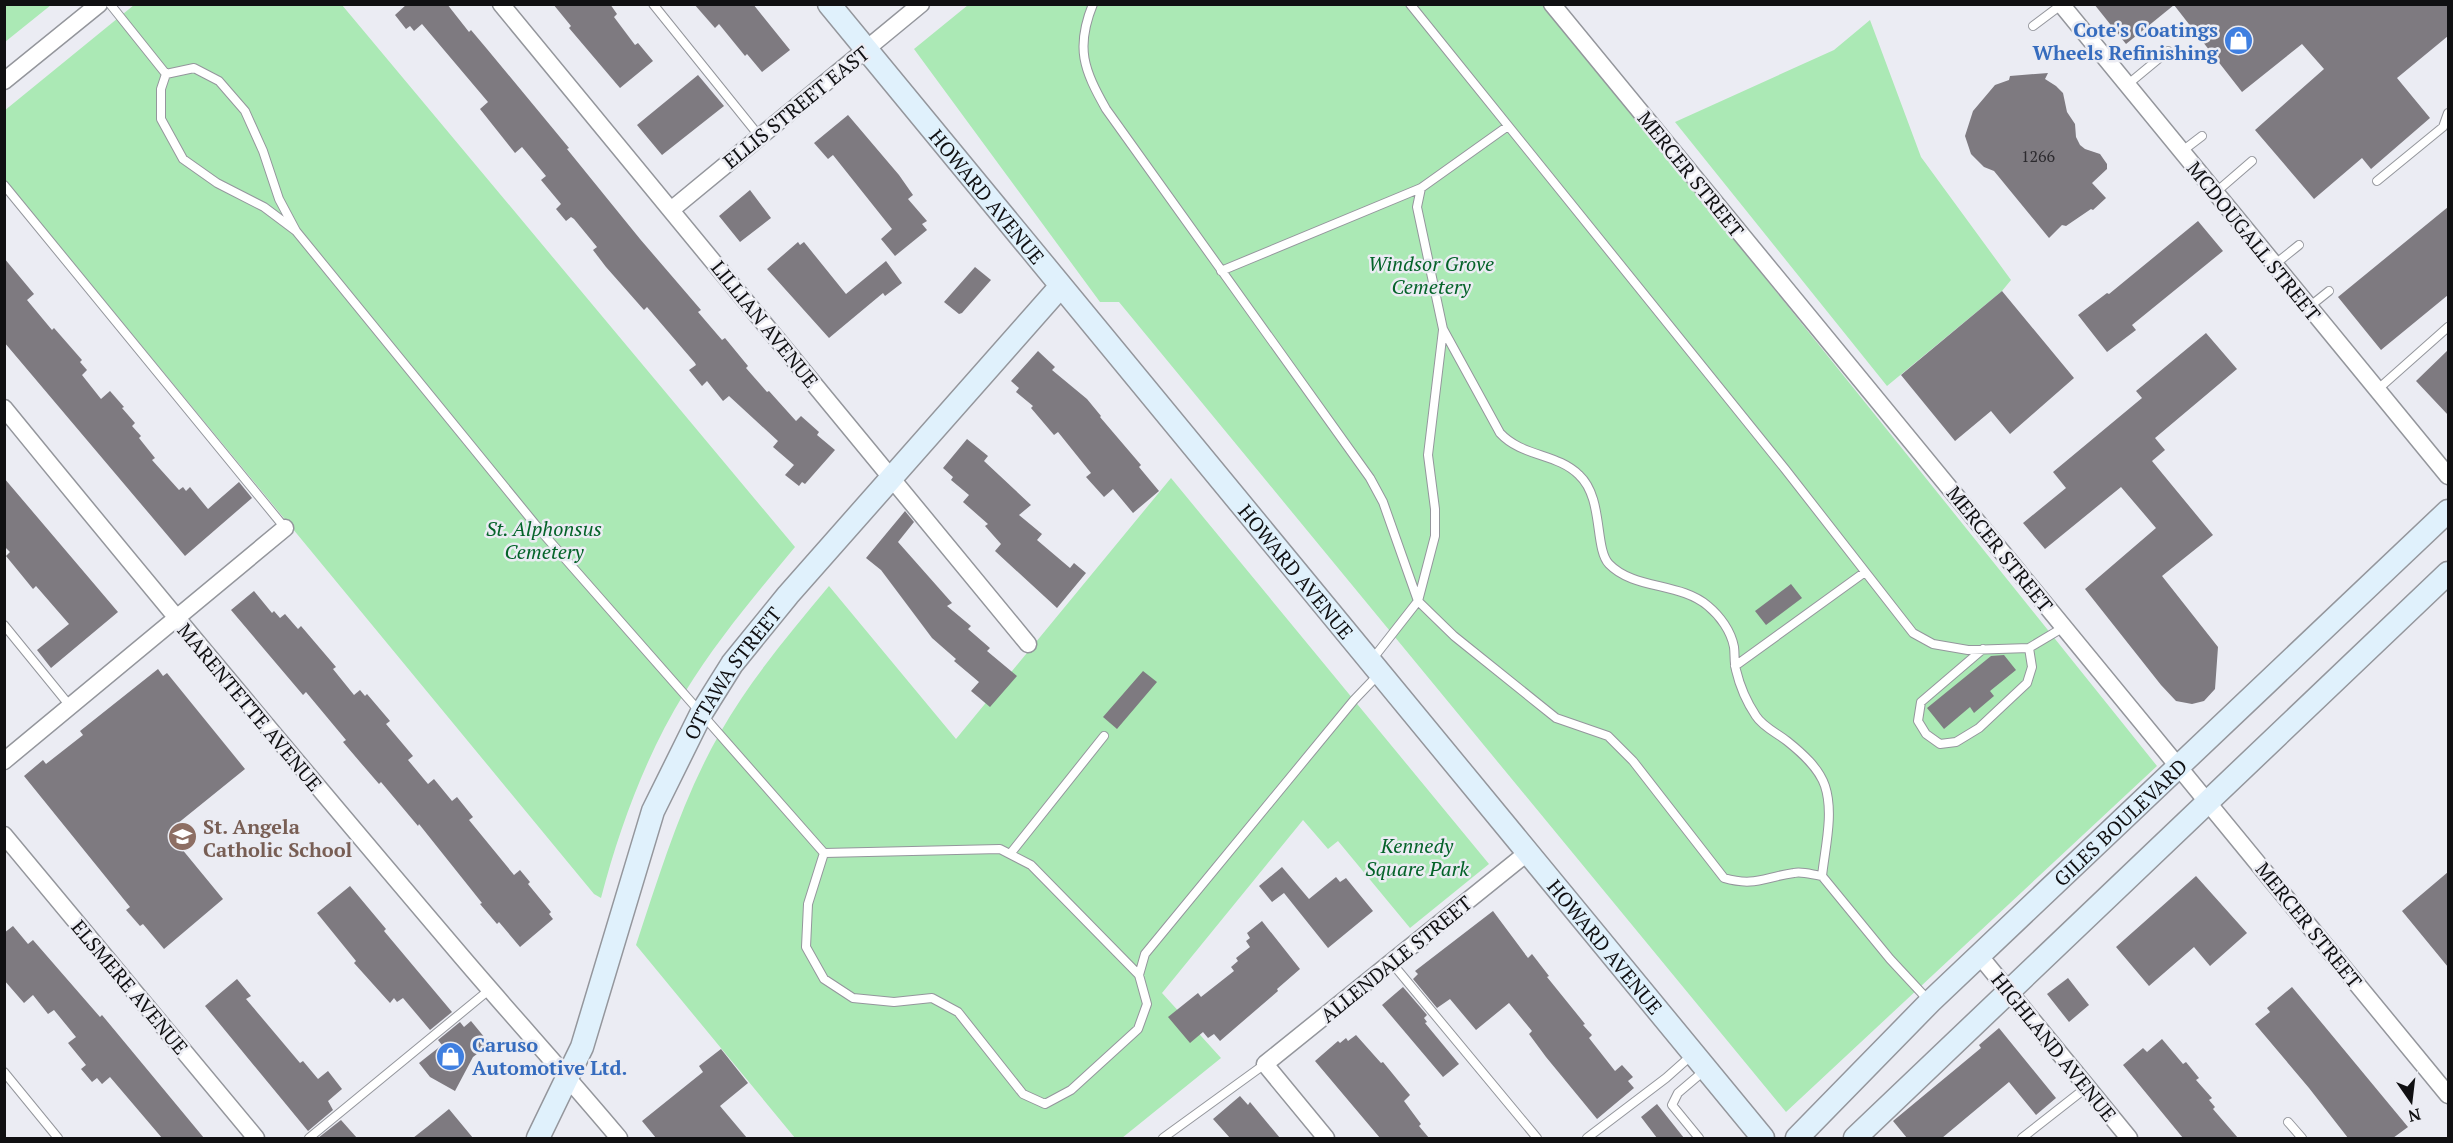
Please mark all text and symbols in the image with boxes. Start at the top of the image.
place label: Cote's Coatings Wheels Refinishing [2032,16,2219,66]
shop icon: Cote's Coatings Wheels Refinishing [2223,25,2255,57]
street label: ELLIS STREET EAST [717,40,875,174]
street label: MERCER STREET [1632,105,1750,243]
street label: HOWARD AVENUE [924,123,1051,269]
house number: 1266 [2021,145,2056,167]
street label: MCDOUGALL STREET [2181,155,2327,327]
park label: Windsor Grove Cemetery [1368,250,1494,300]
street label: LILLIAN AVENUE [705,255,825,393]
street label: MERCER STREET [1941,480,2059,618]
street label: HOWARD AVENUE [1233,498,1360,645]
park label: St. Alphonsus Cemetery [486,515,602,565]
street label: OTTAWA STREET [677,601,787,744]
street label: MARENTETTE AVENUE [172,617,328,797]
street label: GILES BOULEVARD [2047,752,2193,892]
place label: St. Angela Catholic School [203,813,353,863]
school or university icon: St. Angela Catholic School [166,821,198,853]
park label: Kennedy Square Park [1365,832,1469,882]
street label: MERCER STREET [2250,856,2368,994]
street label: HOWARD AVENUE [1542,873,1669,1020]
street label: ALLENDALE STREET [1315,889,1477,1029]
street label: ELSMERE AVENUE [66,914,194,1060]
street label: HIGHLAND AVENUE [1985,967,2123,1127]
place label: Caruso Automotive Ltd. [472,1031,627,1081]
shop icon: Caruso Automotive Ltd. [435,1040,467,1072]
north arrow [2381,1071,2441,1131]
text: N [2406,1103,2423,1128]

